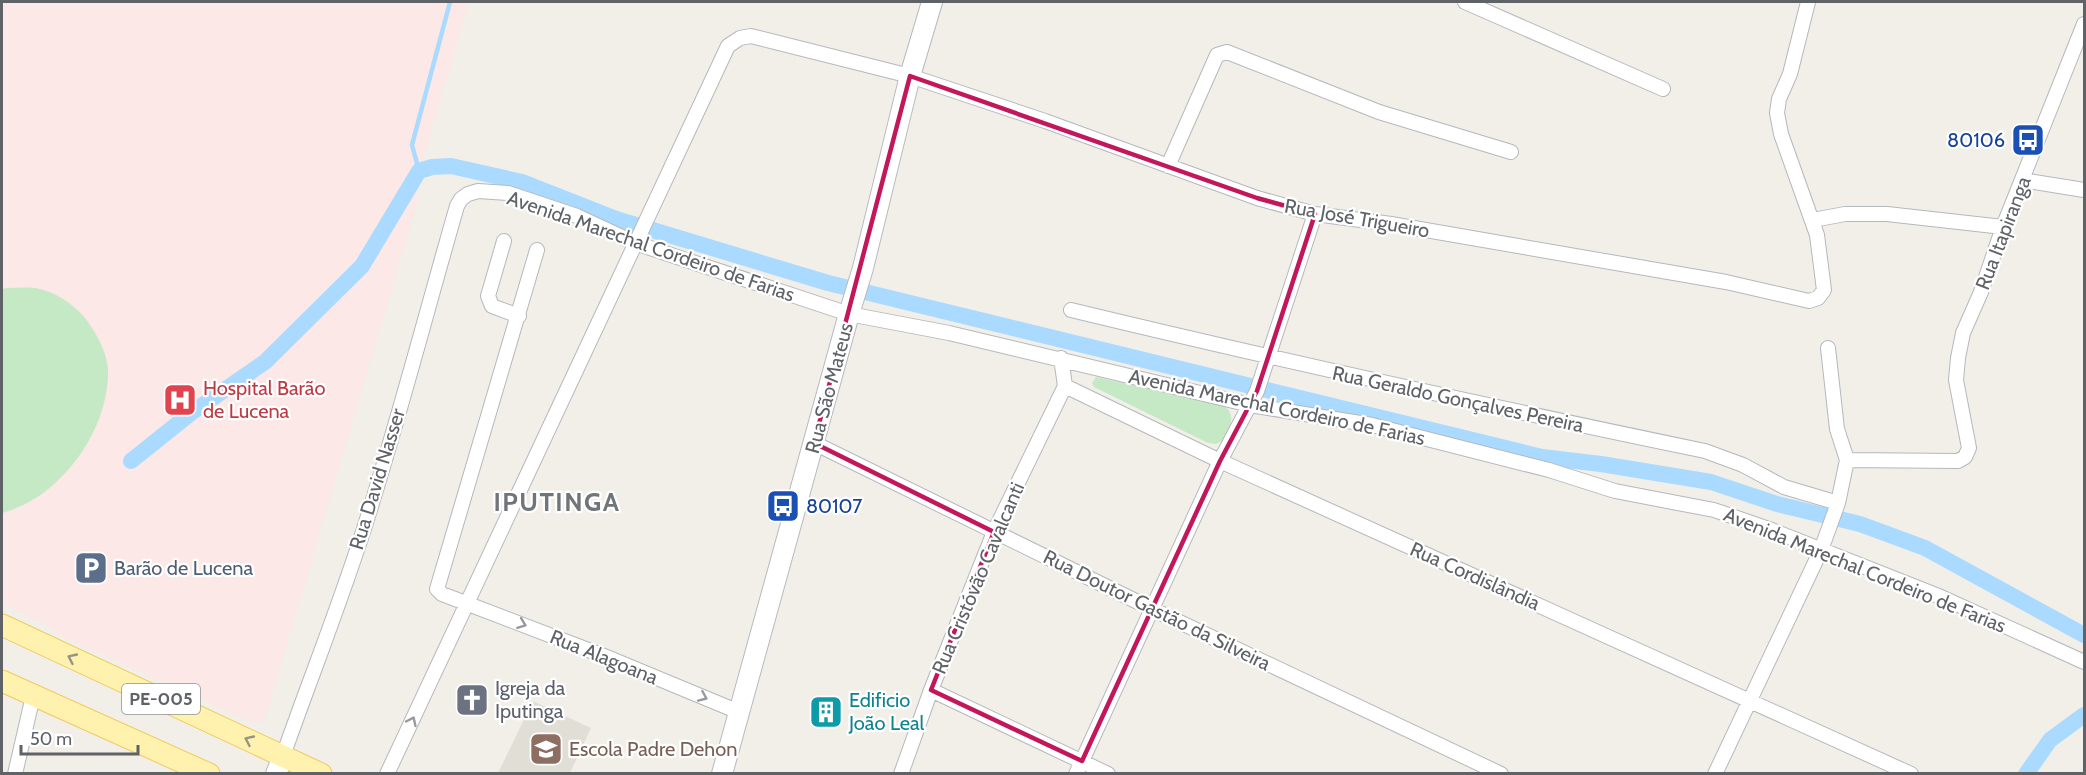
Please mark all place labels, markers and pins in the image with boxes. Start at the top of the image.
bus stop icon: 80106 [2010,122,2046,158]
place label: 80106 [1947,128,2005,152]
place label: Hospital Barão de Lucena [203,376,325,423]
hospital icon: Hospital Barão de Lucena [162,382,198,418]
bus stop icon: 80107 [765,488,801,524]
place label: 80107 [806,494,862,518]
parking icon: Barão de Lucena [73,550,109,586]
place label: Barão de Lucena [114,556,253,580]
place label: Igreja da Iputinga [495,676,565,723]
church icon: Igreja da Iputinga [454,682,490,718]
place label: Edificio João Leal [848,688,925,735]
building icon: Edificio João Leal [808,694,844,730]
school or university icon: Escola Padre Dehon [528,731,564,767]
place label: Escola Padre Dehon [569,737,737,761]

